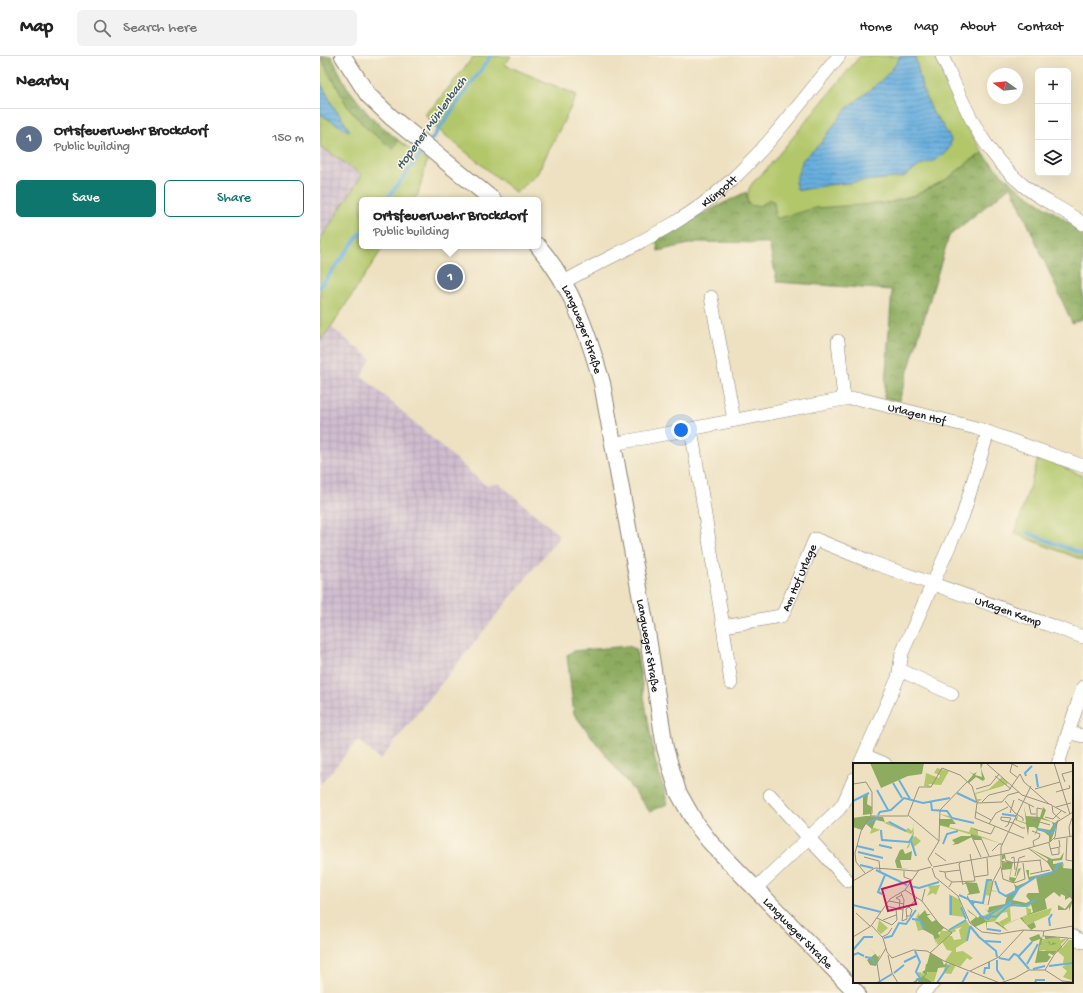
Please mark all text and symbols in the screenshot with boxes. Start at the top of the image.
search box [77,10,357,46]
text: Map [20,16,53,39]
icon: search [91,17,113,39]
text: Search here [123,19,197,37]
text: Home [860,19,892,36]
text: Map [914,19,938,36]
text: About [960,19,996,36]
text: Contact [1018,19,1063,36]
north arrow [987,68,1023,104]
map controls [1035,68,1071,176]
button: + [1035,68,1071,104]
text: Nearby [16,72,69,92]
water label: Hopener Mühlenbach [393,73,471,173]
button: − [1035,104,1071,140]
text: Ortsfeuerwehr Brockdorf [54,122,208,140]
text: 1 [26,131,32,146]
text: 150 m [272,131,304,146]
text: Public building [54,140,130,155]
button: layers [1035,140,1071,176]
street label: Klünpott [699,173,742,212]
button: Save [16,180,156,217]
button: Share [164,180,304,217]
popup [359,197,541,249]
text: Ortsfeuerwehr Brockdorf [373,207,527,225]
text: Public building [373,225,449,240]
pin: 1 [437,262,463,292]
street label: Langweger Straße [557,283,604,376]
street label: Urlagen Hof [886,401,948,429]
your location [671,420,691,440]
street label: Am Hof Urlage [780,542,821,614]
street label: Urlagen Kamp [972,594,1043,631]
street label: Langweger Straße [632,598,661,694]
inset map [853,763,1073,983]
street label: Langweger Straße [759,896,835,973]

